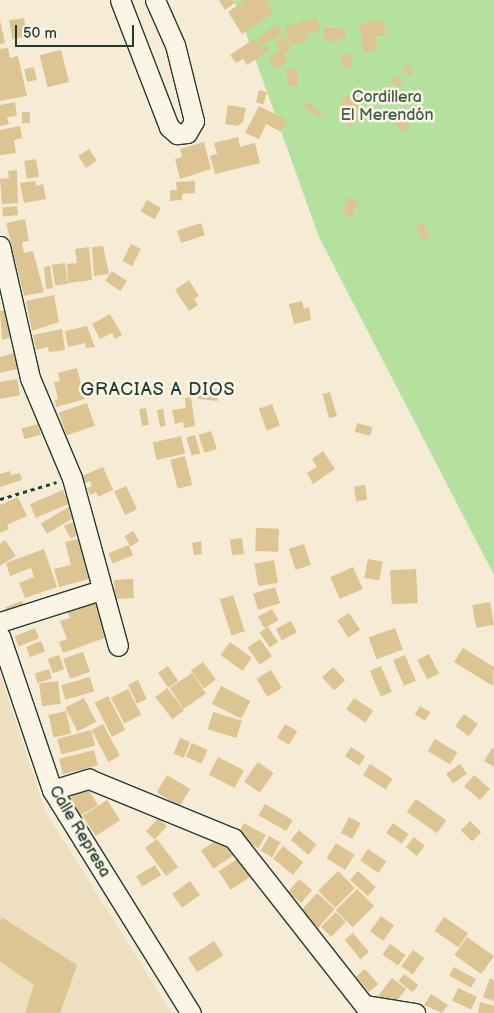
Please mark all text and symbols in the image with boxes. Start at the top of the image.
scale bar [18,15,136,47]
text: 50 m [23,24,57,43]
park label: Cordillera El Merendón [340,88,434,126]
district label: GRACIAS A DIOS [79,379,237,401]
street label: Calle Represa [44,783,114,881]

